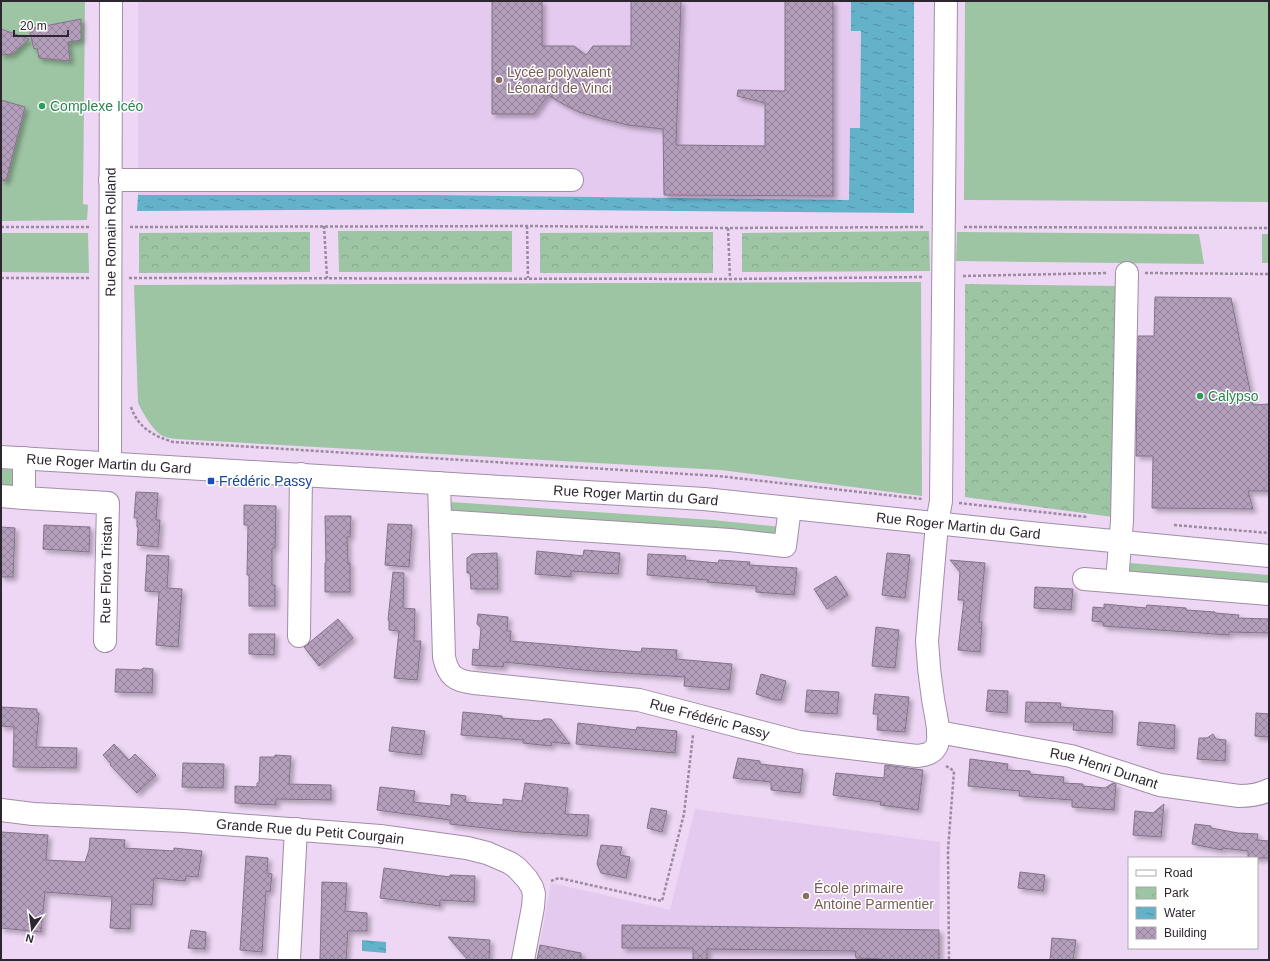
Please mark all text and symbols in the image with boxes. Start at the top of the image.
scale bar [14,12,68,38]
text: 20 m [20,19,47,33]
place label: Lycée polyvalent Léonard de Vinci [507,64,612,96]
marker: Lycée polyvalent Léonard de Vinci [494,75,504,85]
place label: Complexe Icéo [50,98,144,114]
marker: Complexe Icéo [37,101,47,111]
street label: Rue Romain Rolland [102,167,119,297]
place label: Calypso [1208,388,1259,404]
marker: Calypso [1195,391,1205,401]
street label: Rue Roger Martin du Gard [26,451,192,476]
place label: Frédéric Passy [219,473,312,489]
marker: Frédéric Passy [206,476,216,486]
street label: Rue Roger Martin du Gard [553,482,719,508]
street label: Rue Roger Martin du Gard [875,509,1041,542]
street label: Rue Flora Tristan [97,516,115,624]
street label: Rue Frédéric Passy [648,695,771,742]
street label: Rue Henri Dunant [1049,744,1160,792]
street label: Grande Rue du Petit Courgain [216,815,405,847]
legend [1128,857,1258,949]
text: Road [1164,866,1193,880]
place label: École primaire Antoine Parmentier [814,880,934,912]
text: Park [1164,886,1190,900]
marker: École primaire Antoine Parmentier [801,891,811,901]
text: Water [1164,906,1196,920]
north arrow [12,909,52,949]
text: Building [1164,926,1207,940]
text: N [24,932,35,945]

